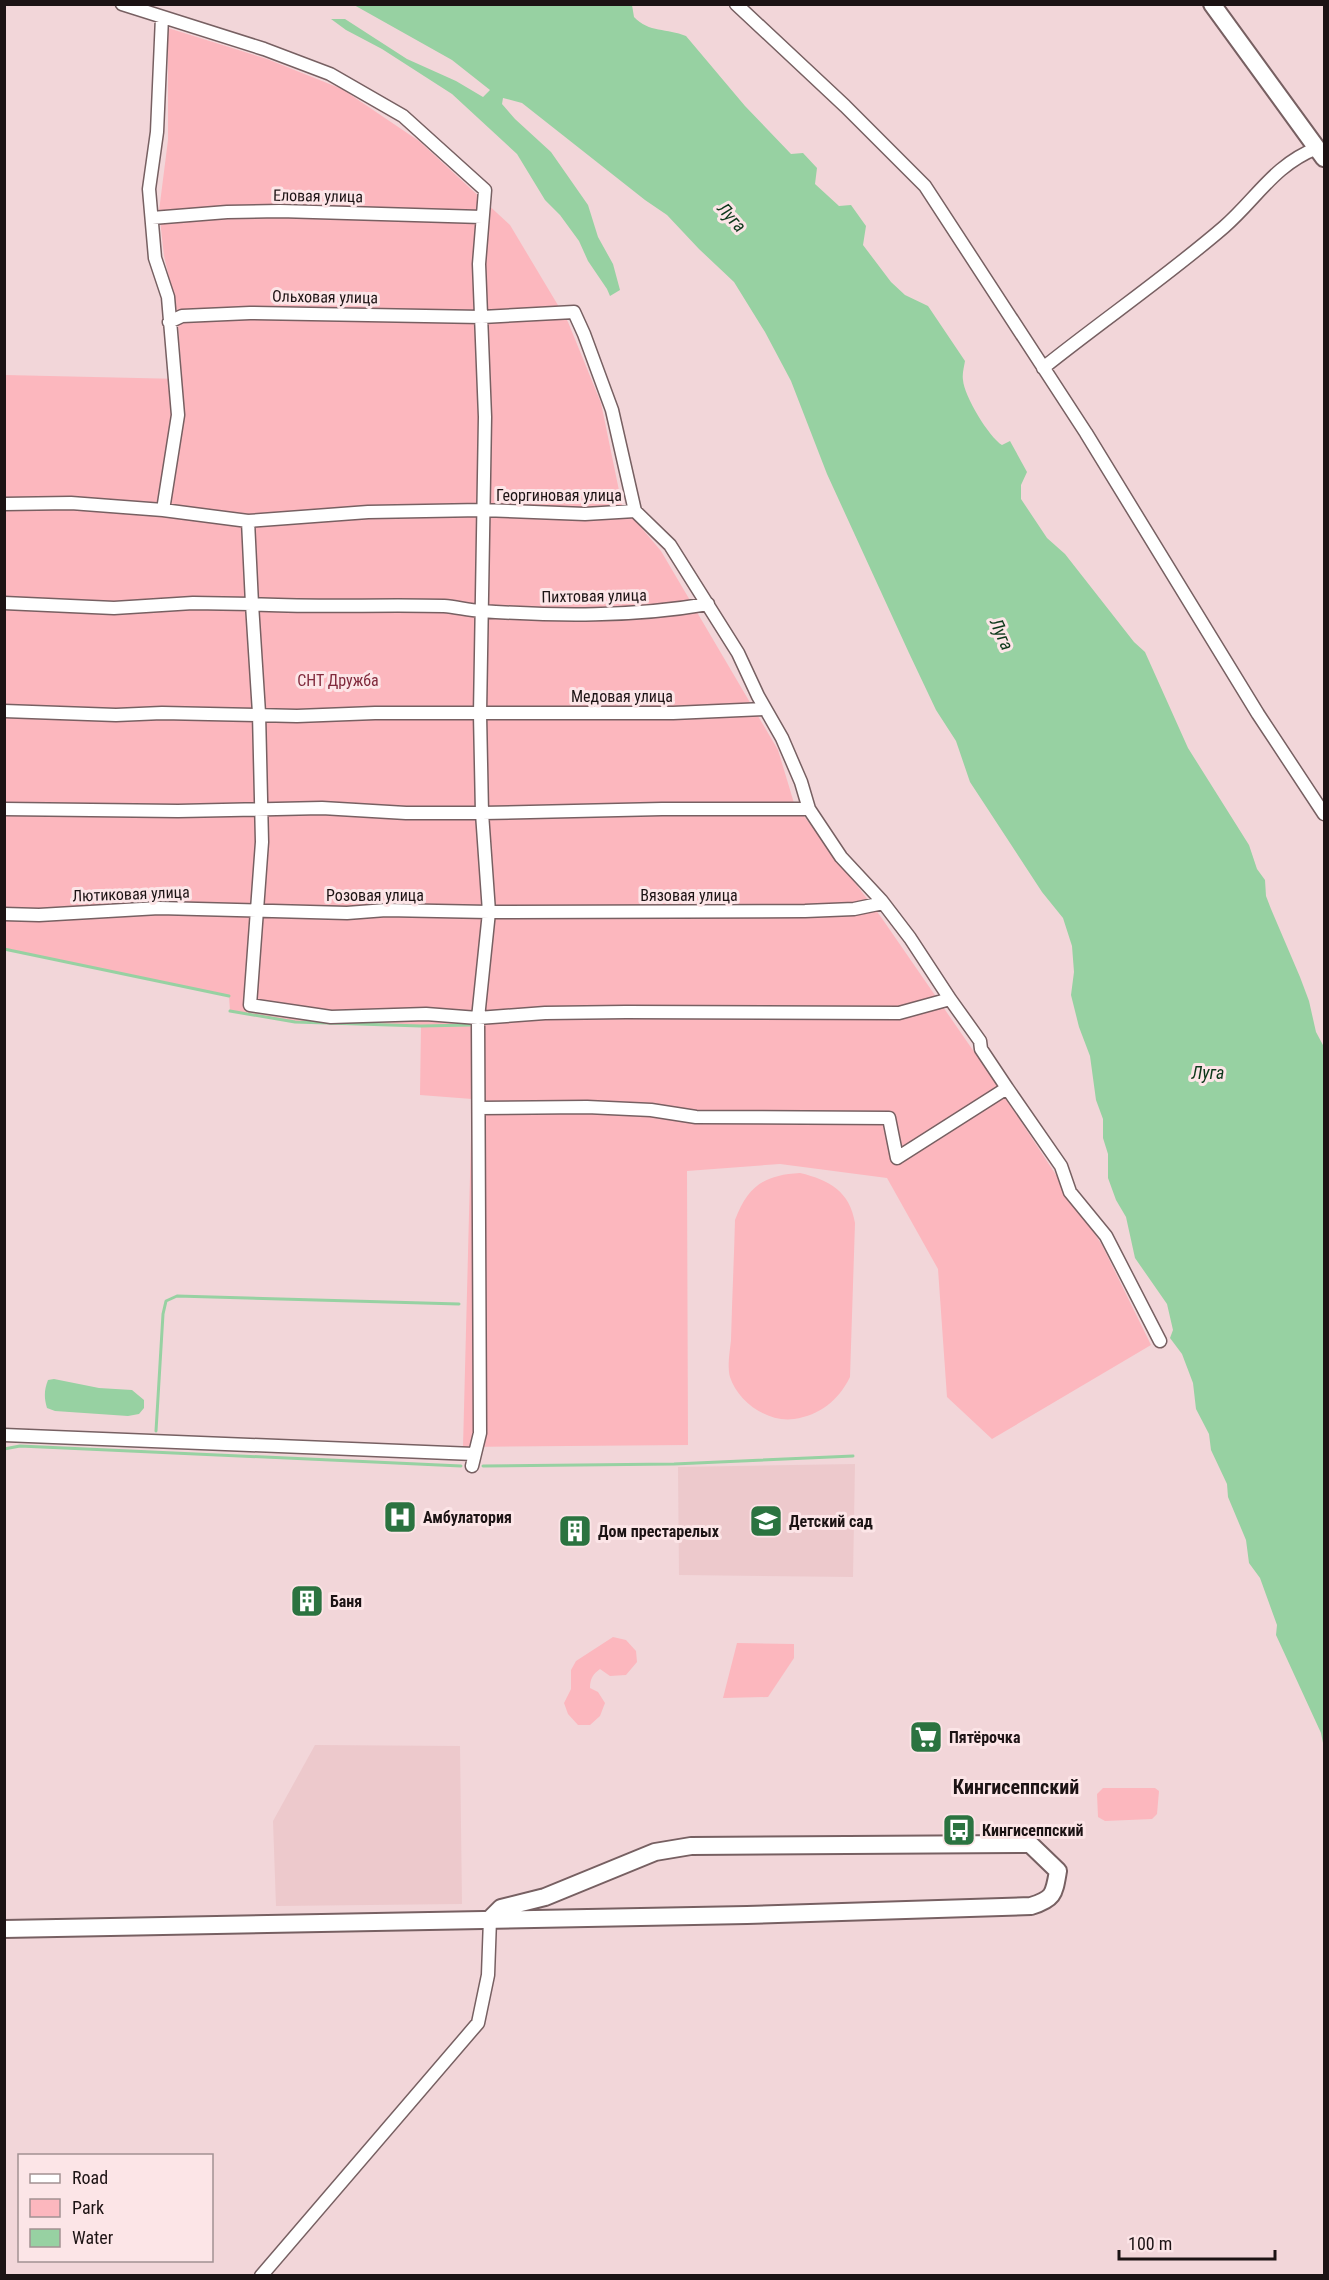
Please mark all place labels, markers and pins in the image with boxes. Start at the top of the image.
hospital icon: Амбулатория [382,1499,418,1535]
school or university icon: Детский сад [748,1503,784,1539]
place label: Амбулатория [423,1508,512,1527]
place label: Детский сад [789,1512,873,1531]
building icon: Дом престарелых [557,1513,593,1549]
place label: Дом престарелых [598,1522,720,1541]
building icon: Баня [289,1583,325,1619]
place label: Баня [330,1592,362,1611]
supermarket icon: Пятёрочка [908,1719,944,1755]
place label: Пятёрочка [949,1728,1021,1747]
bus stop icon: Кингисеппский [941,1812,977,1848]
place label: Кингисеппский [982,1821,1083,1840]

